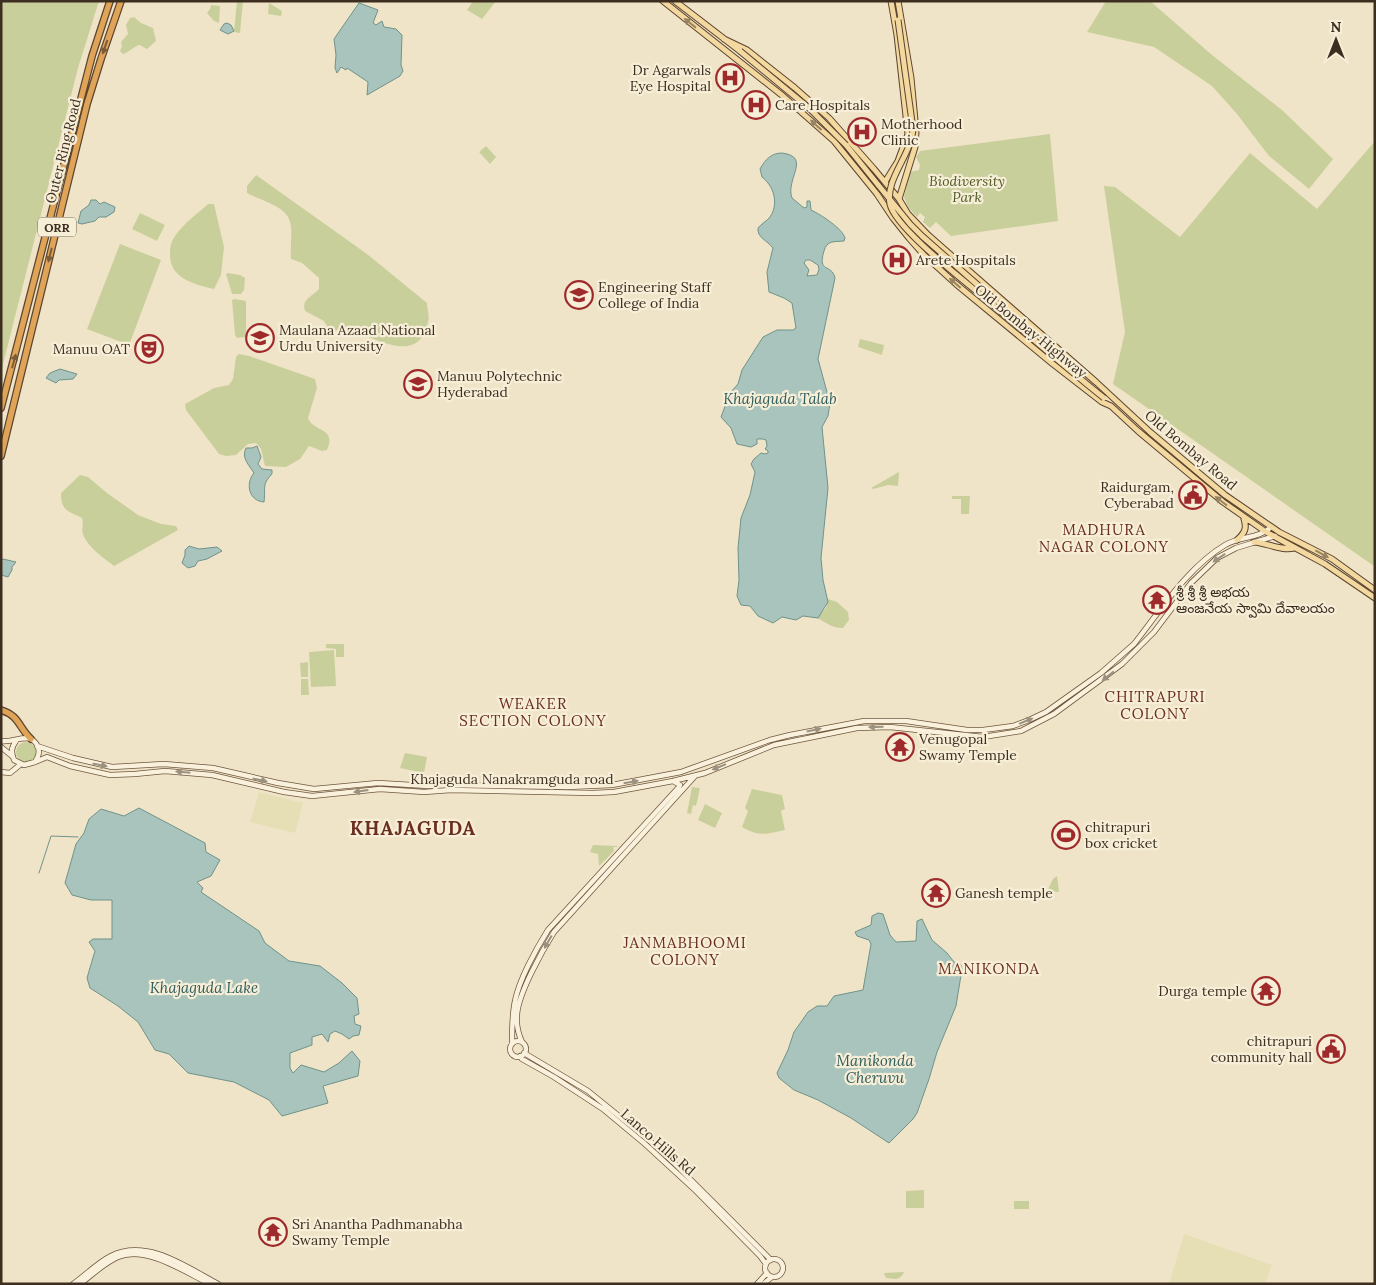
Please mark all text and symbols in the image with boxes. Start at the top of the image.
north arrow [1311,15,1361,65]
one-way arrow [684,17,697,28]
text: N [1331,18,1342,36]
one-way arrow [101,40,109,55]
place label: Dr Agarwals Eye Hospital [630,61,711,95]
hospital icon: Dr Agarwals Eye Hospital [715,63,745,93]
hospital icon: Care Hospitals [741,90,771,120]
place label: Care Hospitals [775,96,870,114]
street label: Outer Ring Road [41,97,85,205]
place label: Motherhood Clinic [881,115,962,149]
hospital icon: Motherhood Clinic [847,117,877,147]
one-way arrow [810,119,822,131]
park label: Biodiversity Park [929,172,1005,206]
road number: ORR [38,218,76,236]
hospital icon: Arete Hospitals [882,245,912,275]
one-way arrow [45,247,53,262]
place label: Arete Hospitals [915,251,1016,269]
one-way arrow [950,277,962,289]
place label: Engineering Staff College of India [598,278,712,312]
school or university icon: Engineering Staff College of India [564,280,594,310]
street label: Old Bombay Highway [971,280,1091,382]
place label: Maulana Azaad National Urdu University [279,321,436,355]
school or university icon: Maulana Azaad National Urdu University [245,323,275,353]
theatre icon: Manuu OAT [134,334,164,364]
place label: Manuu OAT [53,340,130,358]
one-way arrow [10,353,18,368]
place label: Manuu Polytechnic Hyderabad [437,367,562,401]
school or university icon: Manuu Polytechnic Hyderabad [403,369,433,399]
water label: Khajaguda Talab [723,389,837,408]
street label: Old Bombay Road [1141,406,1241,494]
place label: Raidurgam, Cyberabad [1100,478,1174,512]
public building icon: Raidurgam, Cyberabad [1178,480,1208,510]
one-way arrow [1215,495,1228,506]
district label: MADHURA NAGAR COLONY [1039,520,1169,556]
one-way arrow [1315,550,1330,558]
one-way arrow [1212,553,1226,563]
place label: శ్రీ శ్రీ శ్రీ అభయ ఆంజనేయ స్వామి దేవాలయం [1176,583,1335,618]
temple icon: శ్రీ శ్రీ శ్రీ అభయ ఆంజనేయ స్వామి దేవాలయం [1142,585,1172,615]
one-way arrow [1102,670,1115,681]
district label: CHITRAPURI COLONY [1104,687,1206,723]
district label: WEAKER SECTION COLONY [459,694,607,730]
one-way arrow [1019,717,1034,725]
one-way arrow [867,723,883,731]
one-way arrow [806,726,821,734]
place label: Venugopal Swamy Temple [918,730,1017,764]
temple icon: Venugopal Swamy Temple [885,732,915,762]
one-way arrow [92,761,108,769]
one-way arrow [711,763,726,771]
one-way arrow [175,768,191,776]
street label: Khajaguda Nanakramguda road [410,770,614,788]
one-way arrow [253,776,268,784]
one-way arrow [624,777,640,785]
one-way arrow [352,788,368,796]
district label: KHAJAGUDA [350,816,476,840]
place label: chitrapuri box cricket [1085,818,1158,852]
sports icon: chitrapuri box cricket [1051,820,1081,850]
temple icon: Ganesh temple [921,878,951,908]
place label: Ganesh temple [955,884,1053,902]
district label: JANMABHOOMI COLONY [622,933,747,969]
one-way arrow [543,936,552,949]
district label: MANIKONDA [938,959,1040,978]
temple icon: Durga temple [1251,976,1281,1006]
water label: Khajaguda Lake [150,978,258,997]
place label: Durga temple [1158,982,1247,1000]
place label: chitrapuri community hall [1211,1032,1312,1066]
public building icon: chitrapuri community hall [1316,1034,1346,1064]
water label: Manikonda Cheruvu [836,1051,914,1087]
street label: Lanco Hills Rd [617,1105,699,1179]
place label: Sri Anantha Padhmanabha Swamy Temple [292,1215,463,1249]
temple icon: Sri Anantha Padhmanabha Swamy Temple [258,1217,288,1247]

